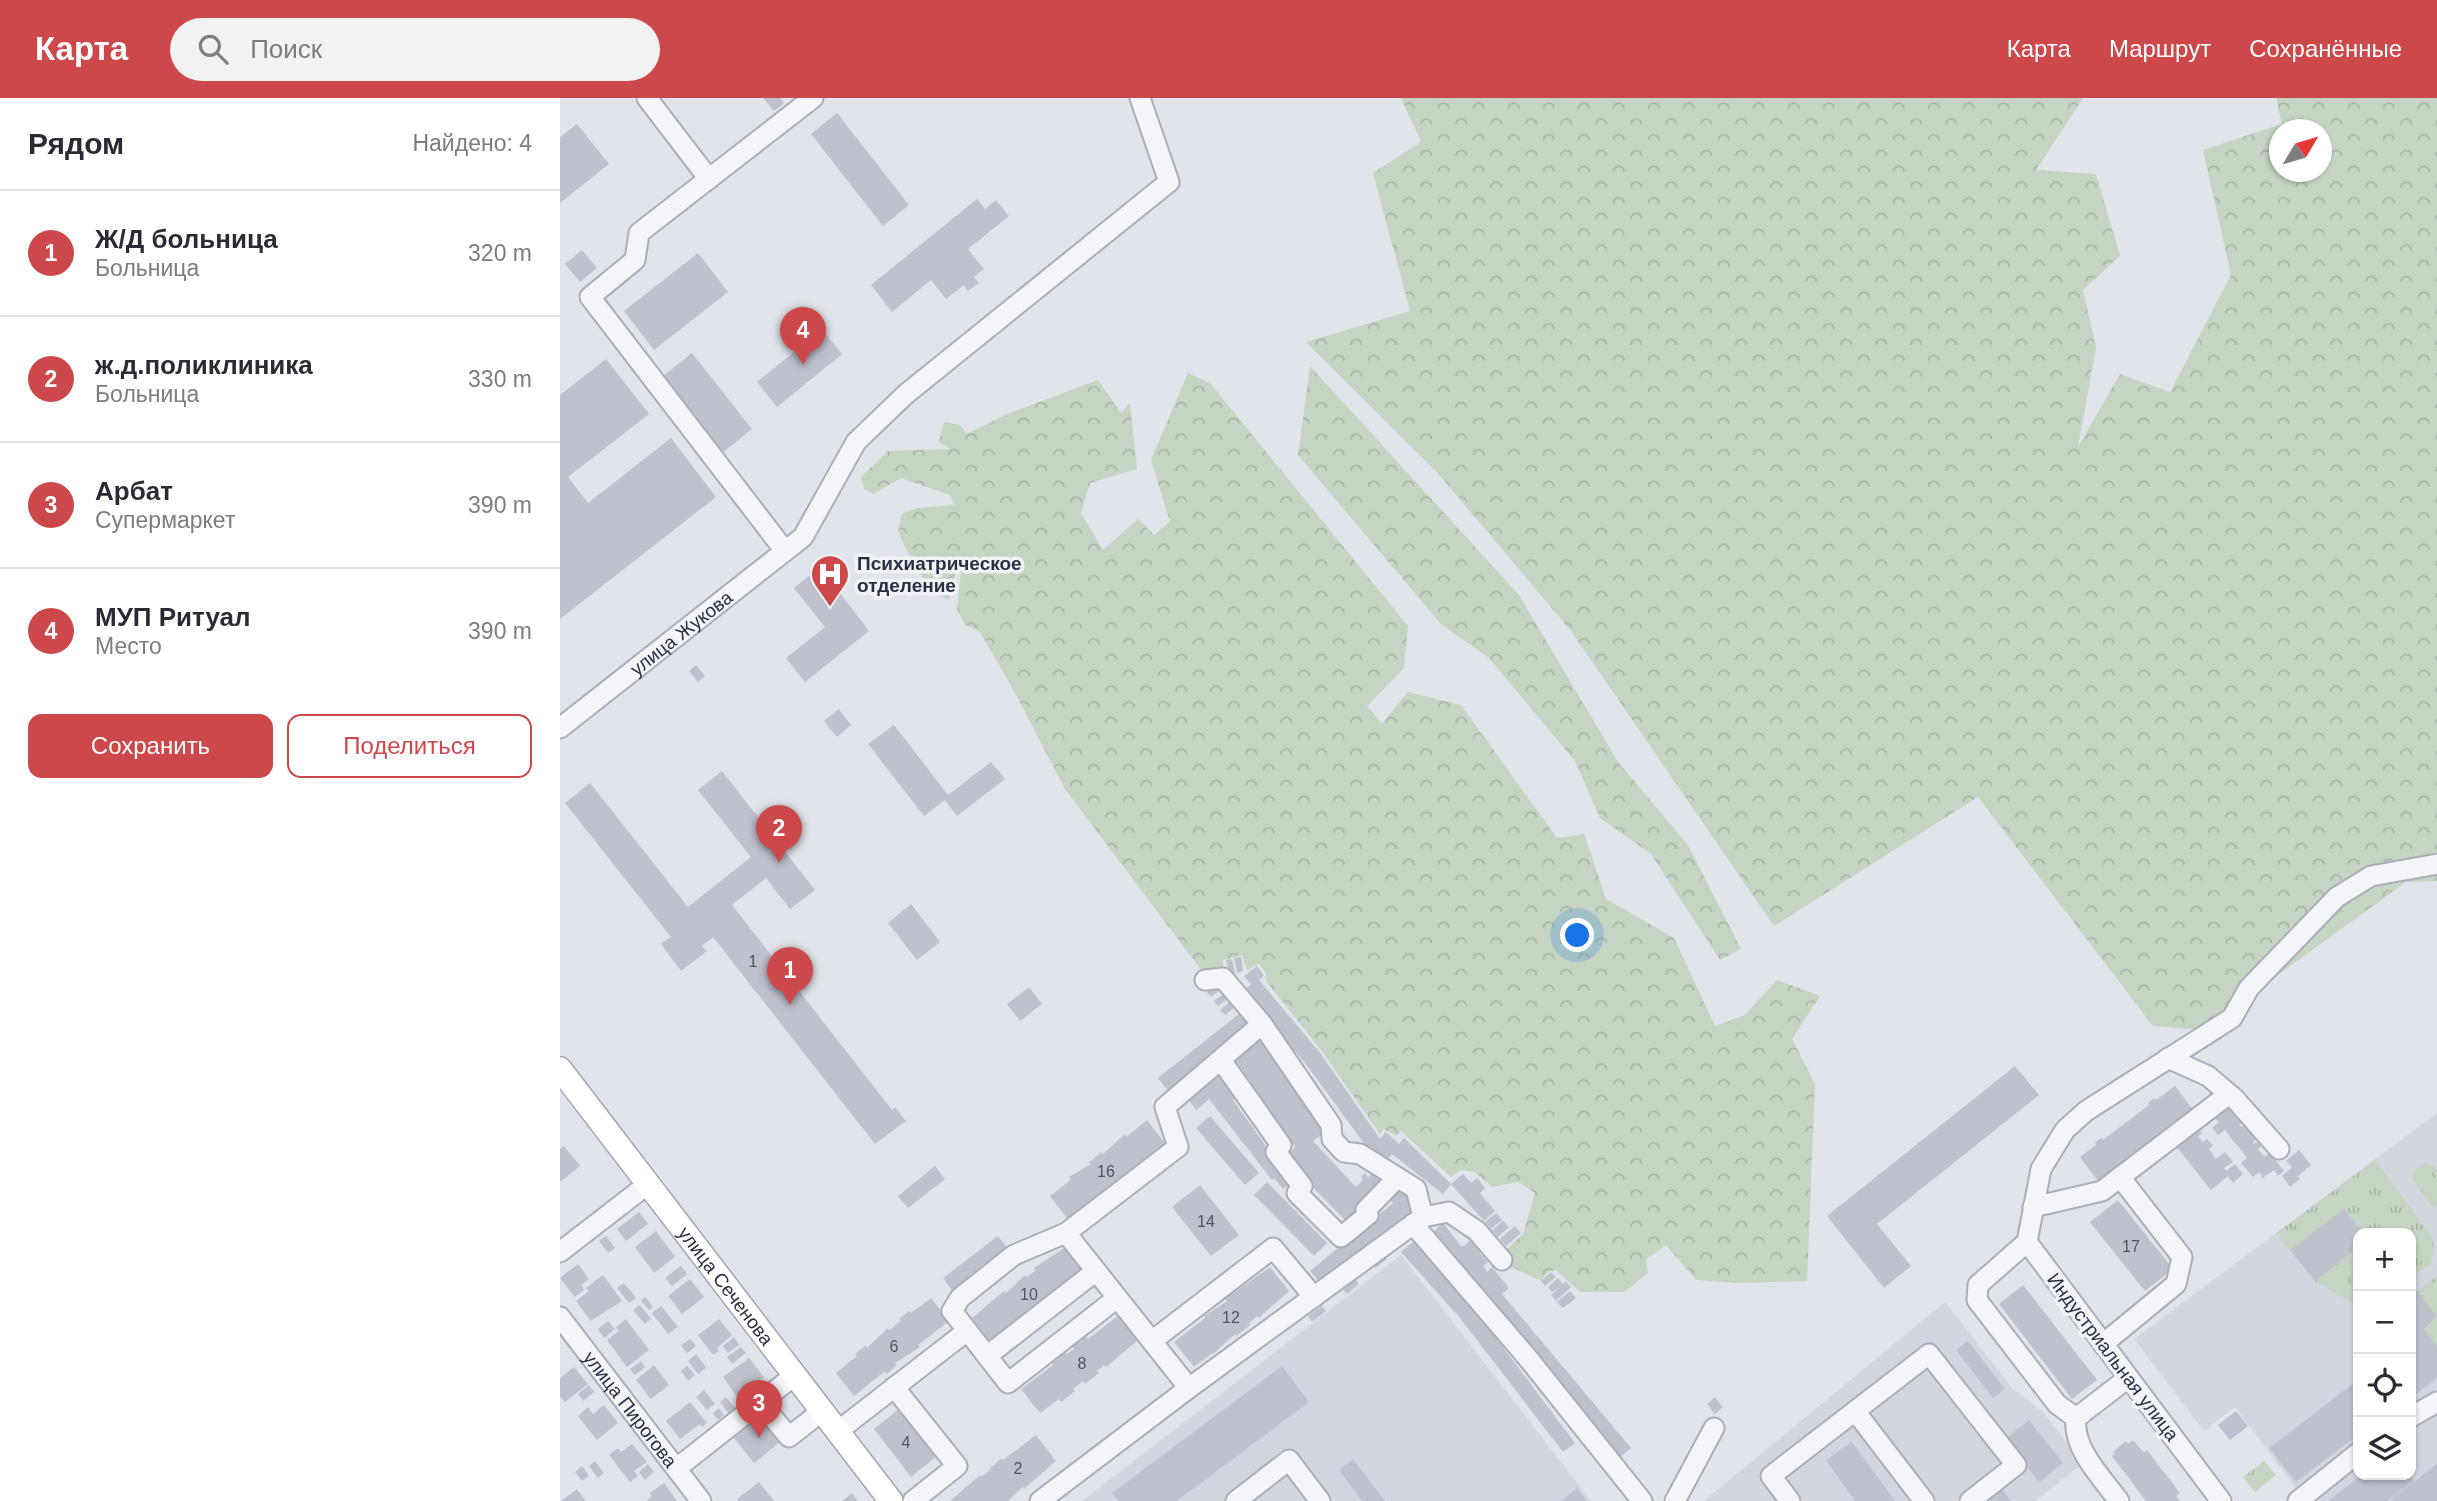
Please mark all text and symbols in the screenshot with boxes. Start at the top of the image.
search box [170,18,660,81]
text: Карта [35,30,128,67]
icon: search [194,30,232,68]
text: Поиск [250,34,322,64]
text: Карта [2007,35,2071,62]
text: Маршрут [2109,35,2211,62]
text: Сохранённые [2249,35,2402,62]
north arrow [2269,119,2332,182]
text: Рядом [28,127,124,160]
text: Найдено: 4 [412,130,532,156]
text: Ж/Д больница [95,224,278,254]
text: 1 [45,240,57,266]
text: 320 m [468,240,532,266]
text: Больница [95,255,199,281]
pin: 4 [780,307,826,365]
text: ж.д.поликлиника [95,350,313,380]
text: 2 [45,366,57,392]
text: 330 m [468,366,532,392]
text: Больница [95,381,199,407]
text: Арбат [95,476,173,506]
text: 3 [45,492,57,518]
text: 390 m [468,492,532,518]
text: Супермаркет [95,507,235,533]
hospital icon: Психиатрическое отделение [809,553,851,608]
place label: Психиатрическое отделение [857,553,1022,596]
street label: улица Жукова [626,586,737,679]
text: МУП Ритуал [95,602,251,632]
text: 4 [45,618,57,644]
text: 390 m [468,618,532,644]
text: Место [95,633,162,659]
button: Сохранить [28,714,273,778]
button: Поделиться [287,714,532,778]
pin: 2 [756,805,802,863]
your location [1560,918,1594,952]
pin: 1 [767,947,813,1005]
house number: 1 [749,953,758,970]
house number: 16 [1097,1163,1115,1180]
house number: 14 [1197,1213,1215,1230]
street label: улица Сеченова [674,1222,778,1349]
map controls [2353,1228,2416,1480]
button: + [2353,1228,2416,1291]
house number: 17 [2122,1238,2140,1255]
street label: Индустриальная улица [2043,1269,2183,1445]
house number: 10 [1020,1286,1038,1303]
button: − [2353,1291,2416,1354]
house number: 12 [1222,1309,1240,1326]
house number: 6 [890,1338,899,1355]
street label: улица Пирогова [579,1347,682,1472]
button: locate [2353,1354,2416,1417]
house number: 8 [1078,1355,1087,1372]
pin: 3 [736,1380,782,1438]
button: layers [2353,1417,2416,1480]
house number: 4 [902,1434,911,1451]
house number: 2 [1014,1460,1023,1477]

